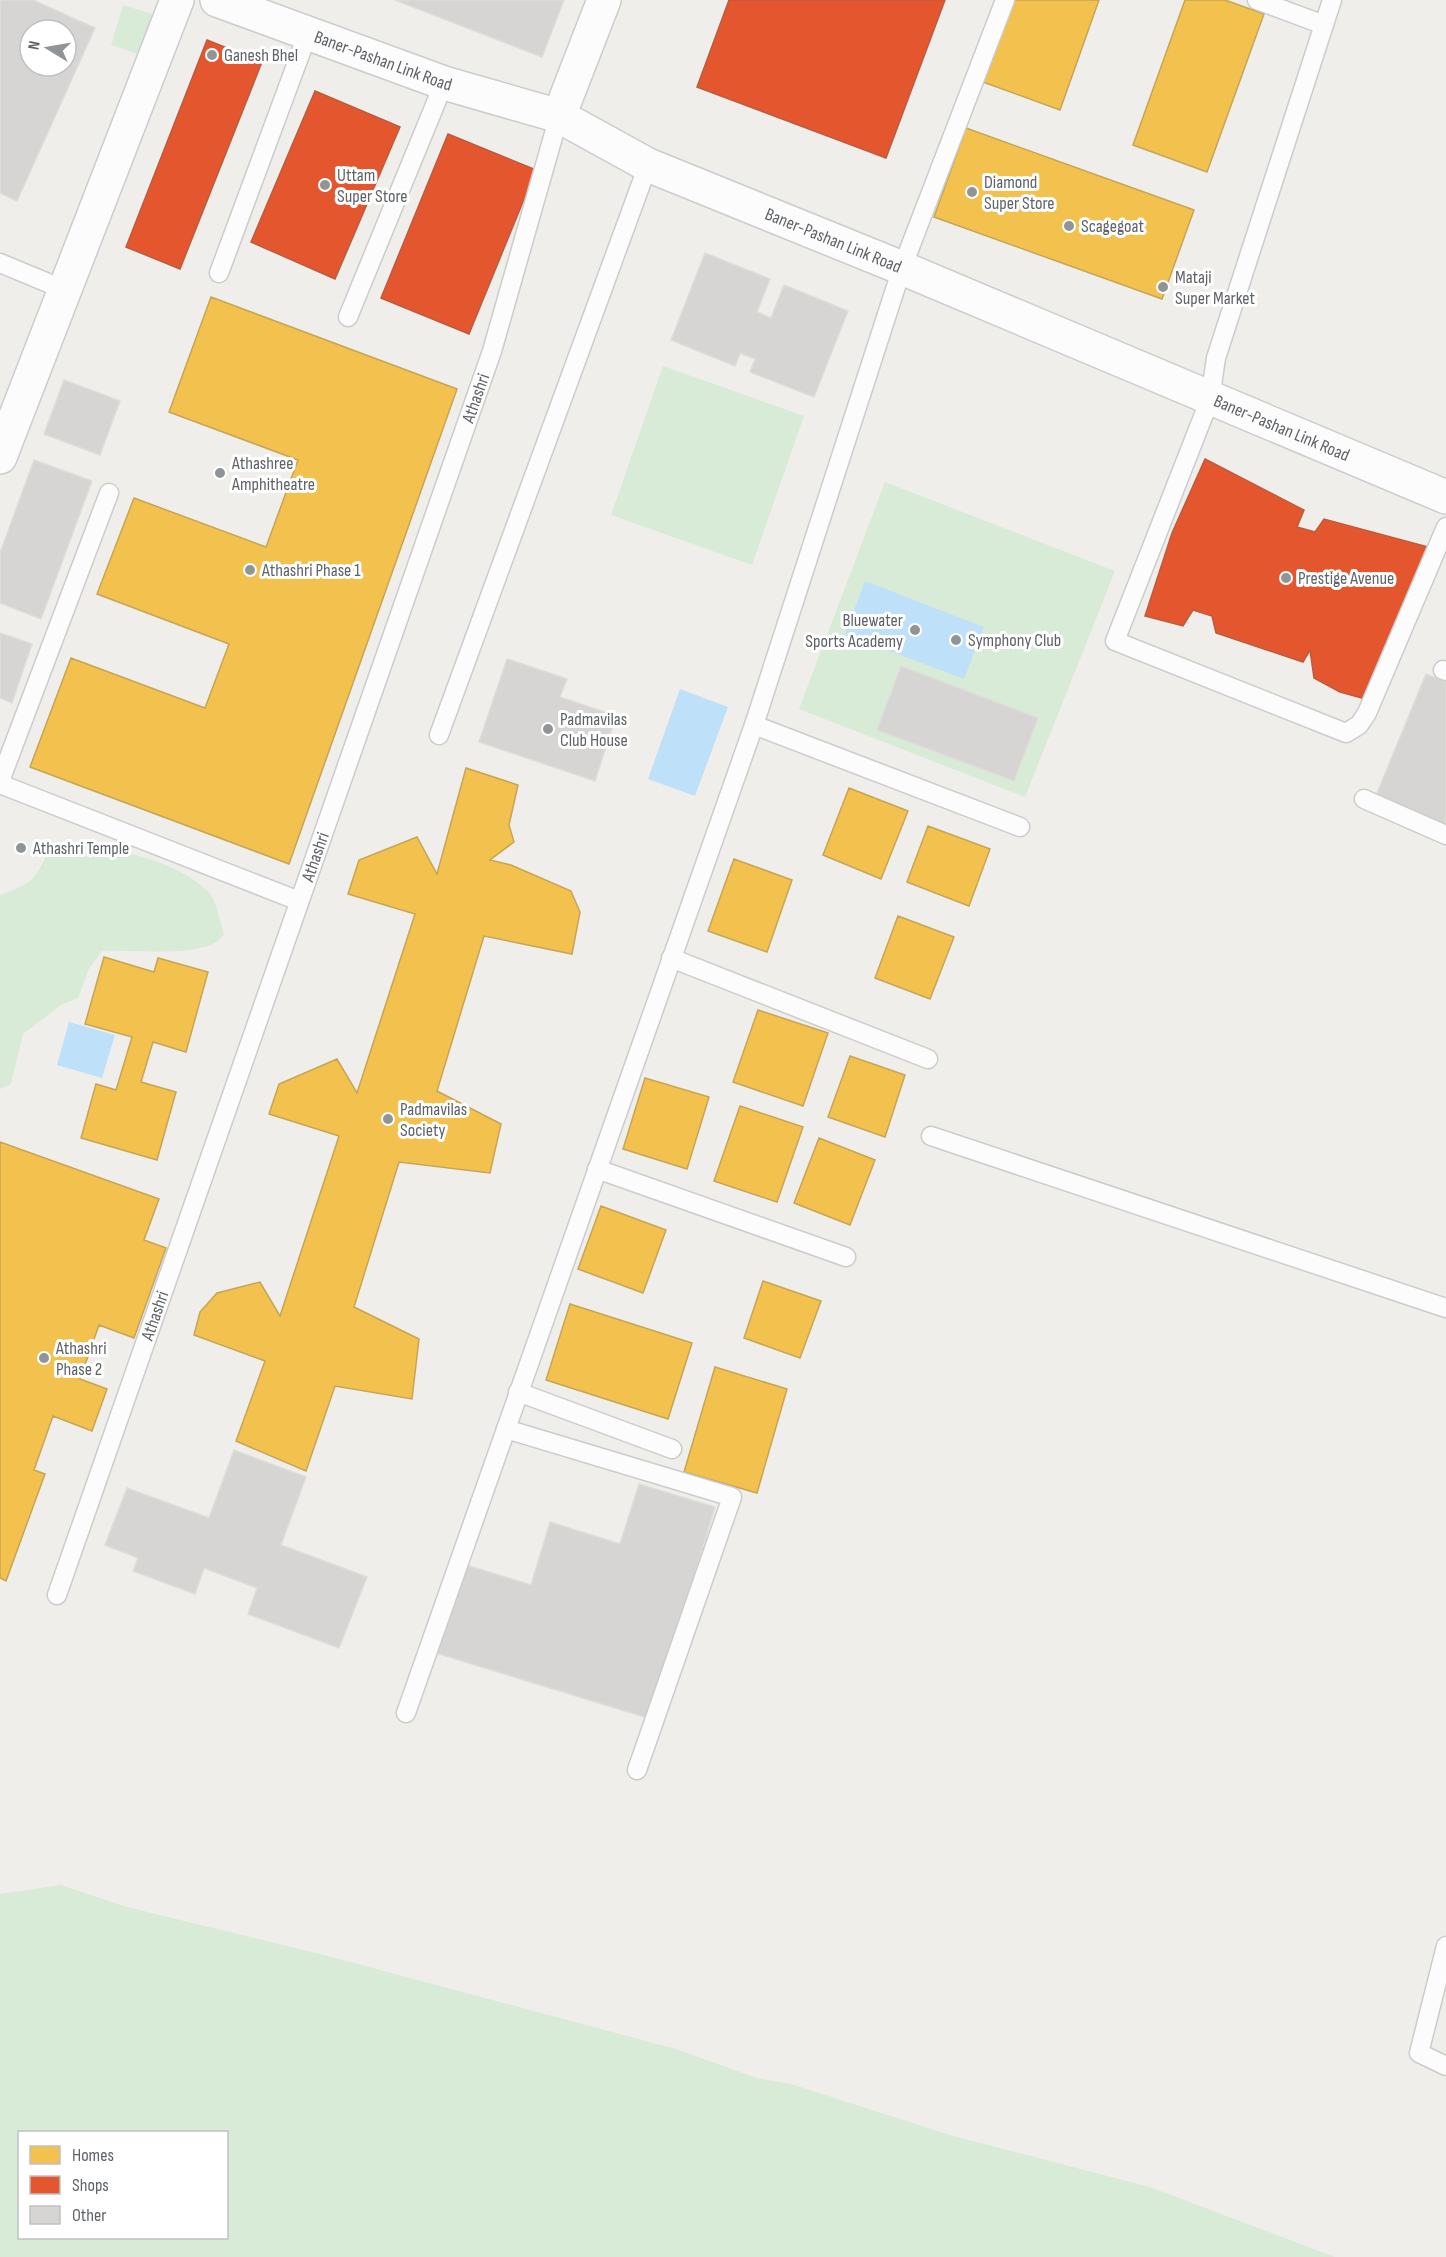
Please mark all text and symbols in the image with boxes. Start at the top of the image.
north arrow [18,18,78,78]
street label: Baner-Pashan Link Road [311,26,454,96]
text: N [25,39,45,51]
place label: Ganesh Bhel [224,45,298,66]
marker: Ganesh Bhel [205,48,219,62]
place label: Uttam Super Store [337,165,408,207]
place label: Diamond Super Store [984,172,1055,214]
marker: Uttam Super Store [318,178,332,192]
marker: Diamond Super Store [965,185,979,199]
street label: Baner-Pashan Link Road [762,204,904,278]
place label: Scagegoat [1081,216,1144,237]
marker: Scagegoat [1062,219,1076,233]
place label: Mataji Super Market [1175,267,1256,309]
marker: Mataji Super Market [1156,280,1170,294]
street label: Athashri [457,371,494,427]
street label: Baner-Pashan Link Road [1210,390,1353,466]
place label: Athashree Amphitheatre [231,453,315,495]
marker: Athashree Amphitheatre [213,466,227,480]
place label: Athashri Phase 1 [261,560,361,581]
marker: Athashri Phase 1 [243,563,257,577]
place label: Prestige Avenue [1298,568,1394,589]
marker: Prestige Avenue [1279,571,1293,585]
place label: Bluewater Sports Academy [805,610,903,652]
marker: Bluewater Sports Academy [908,623,922,637]
place label: Symphony Club [968,630,1061,651]
marker: Symphony Club [949,633,963,647]
place label: Padmavilas Club House [560,709,628,751]
marker: Padmavilas Club House [541,722,555,736]
street label: Athashri [297,830,334,885]
place label: Athashri Temple [32,838,129,859]
marker: Athashri Temple [14,841,28,855]
place label: Padmavilas Society [400,1099,467,1141]
marker: Padmavilas Society [381,1112,395,1126]
street label: Athashri [137,1288,173,1344]
place label: Athashri Phase 2 [55,1338,107,1380]
marker: Athashri Phase 2 [37,1351,51,1365]
legend [18,2131,228,2239]
text: Homes [72,2145,114,2166]
text: Shops [72,2175,109,2196]
text: Other [72,2205,106,2226]

